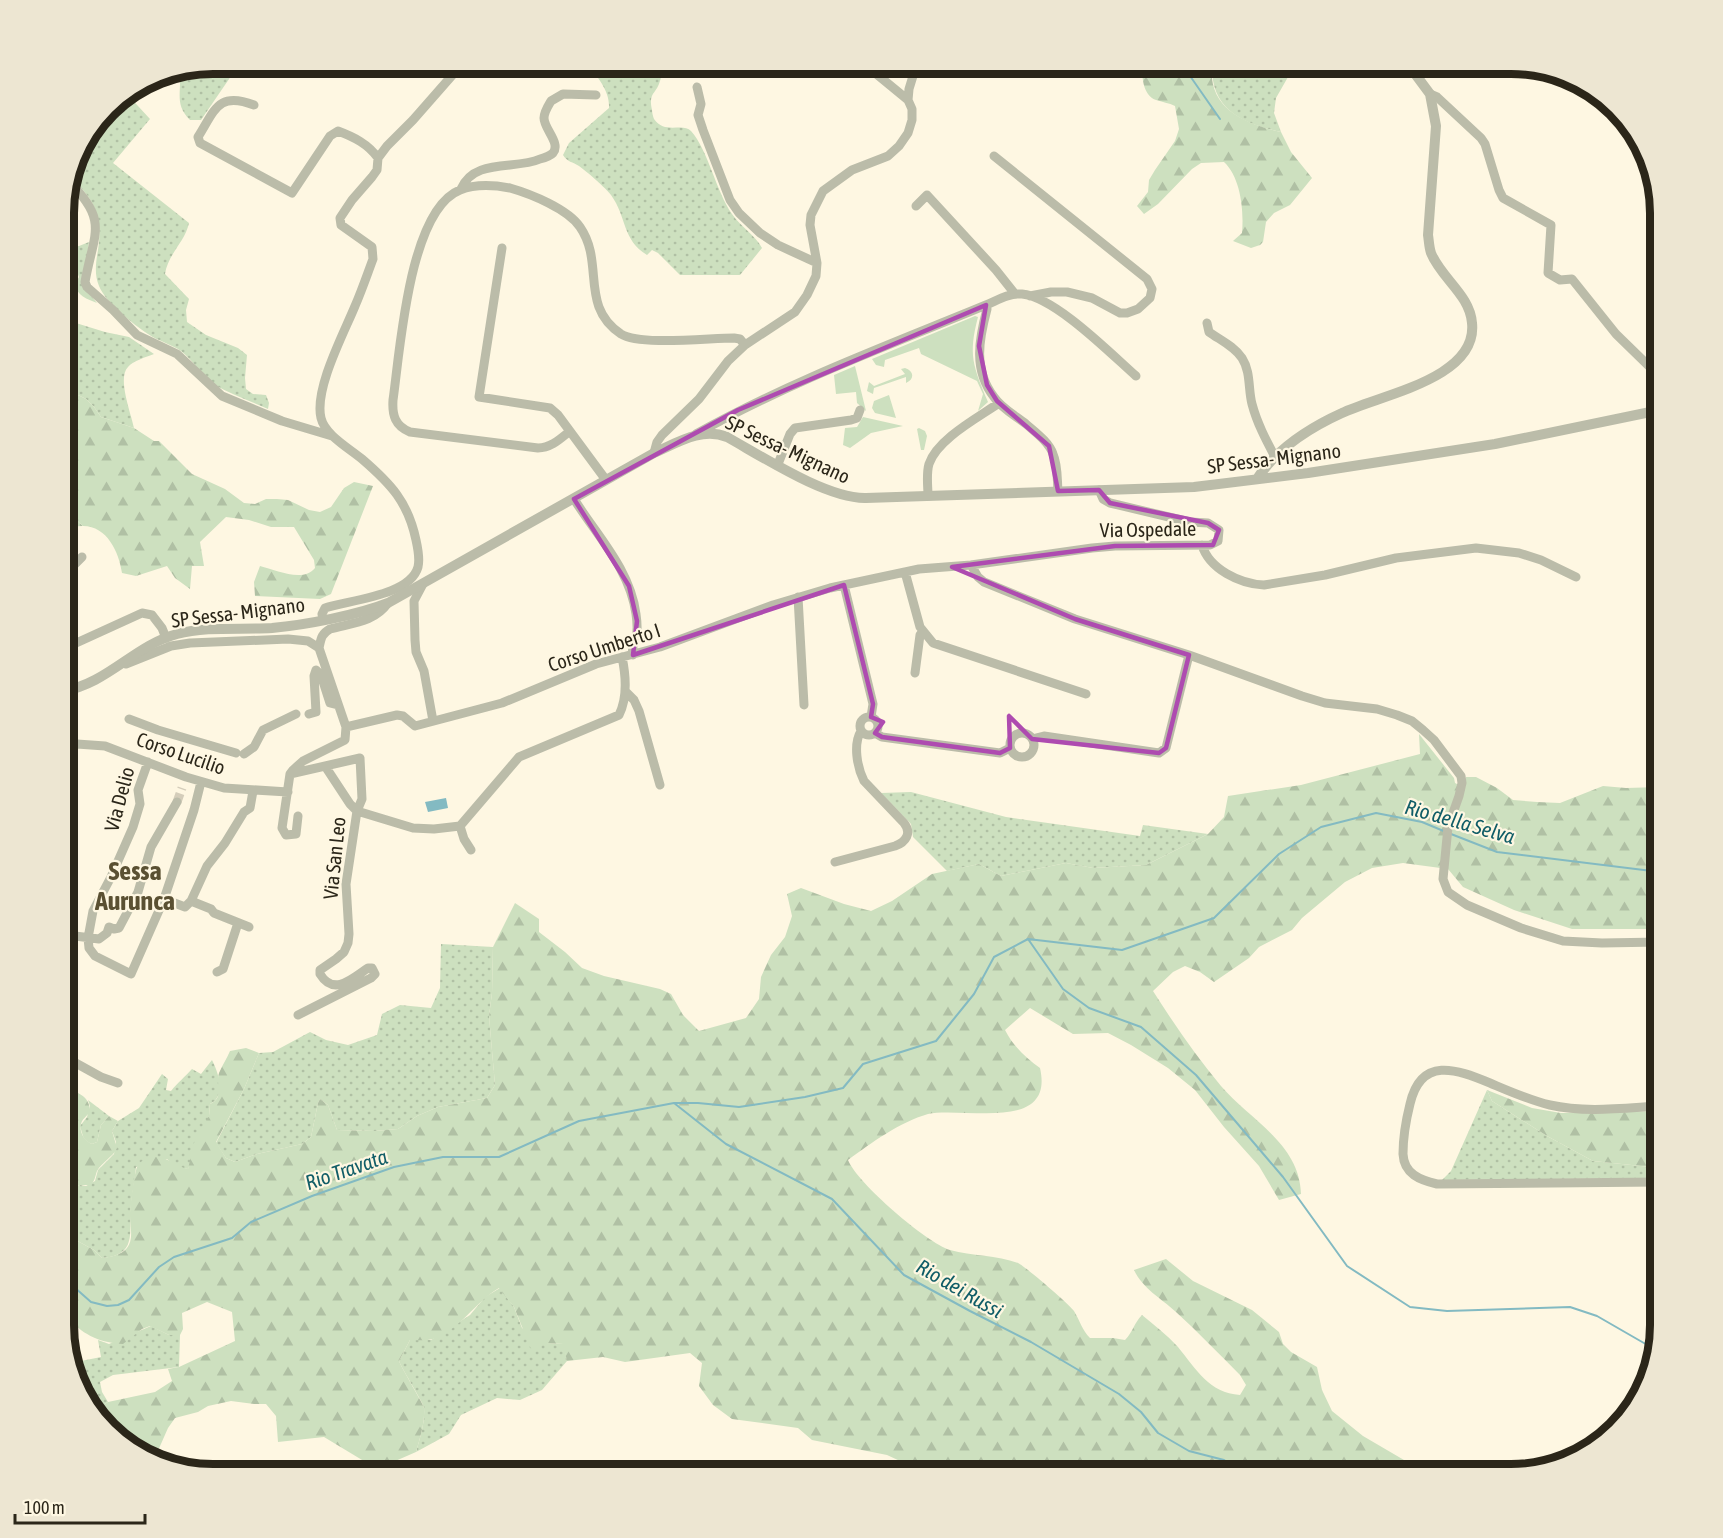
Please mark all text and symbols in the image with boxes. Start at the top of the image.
street label: SP Sessa- Mignano [722,410,854,488]
street label: SP Sessa- Mignano [1206,438,1342,478]
street label: Via Ospedale [1100,517,1196,541]
street label: SP Sessa- Mignano [170,592,306,632]
street label: Corso Umberto I [545,618,663,676]
street label: Corso Lucilio [134,727,228,779]
street label: Via Delio [99,764,139,834]
water label: Rio della Selva [1402,794,1518,848]
street label: Via San Leo [318,816,350,900]
district label: Sessa Aurunca [94,856,175,916]
water label: Rio Travata [302,1144,390,1194]
water label: Rio dei Russi [913,1254,1008,1322]
scale bar [15,1487,146,1525]
text: 100 m [24,1497,65,1518]

